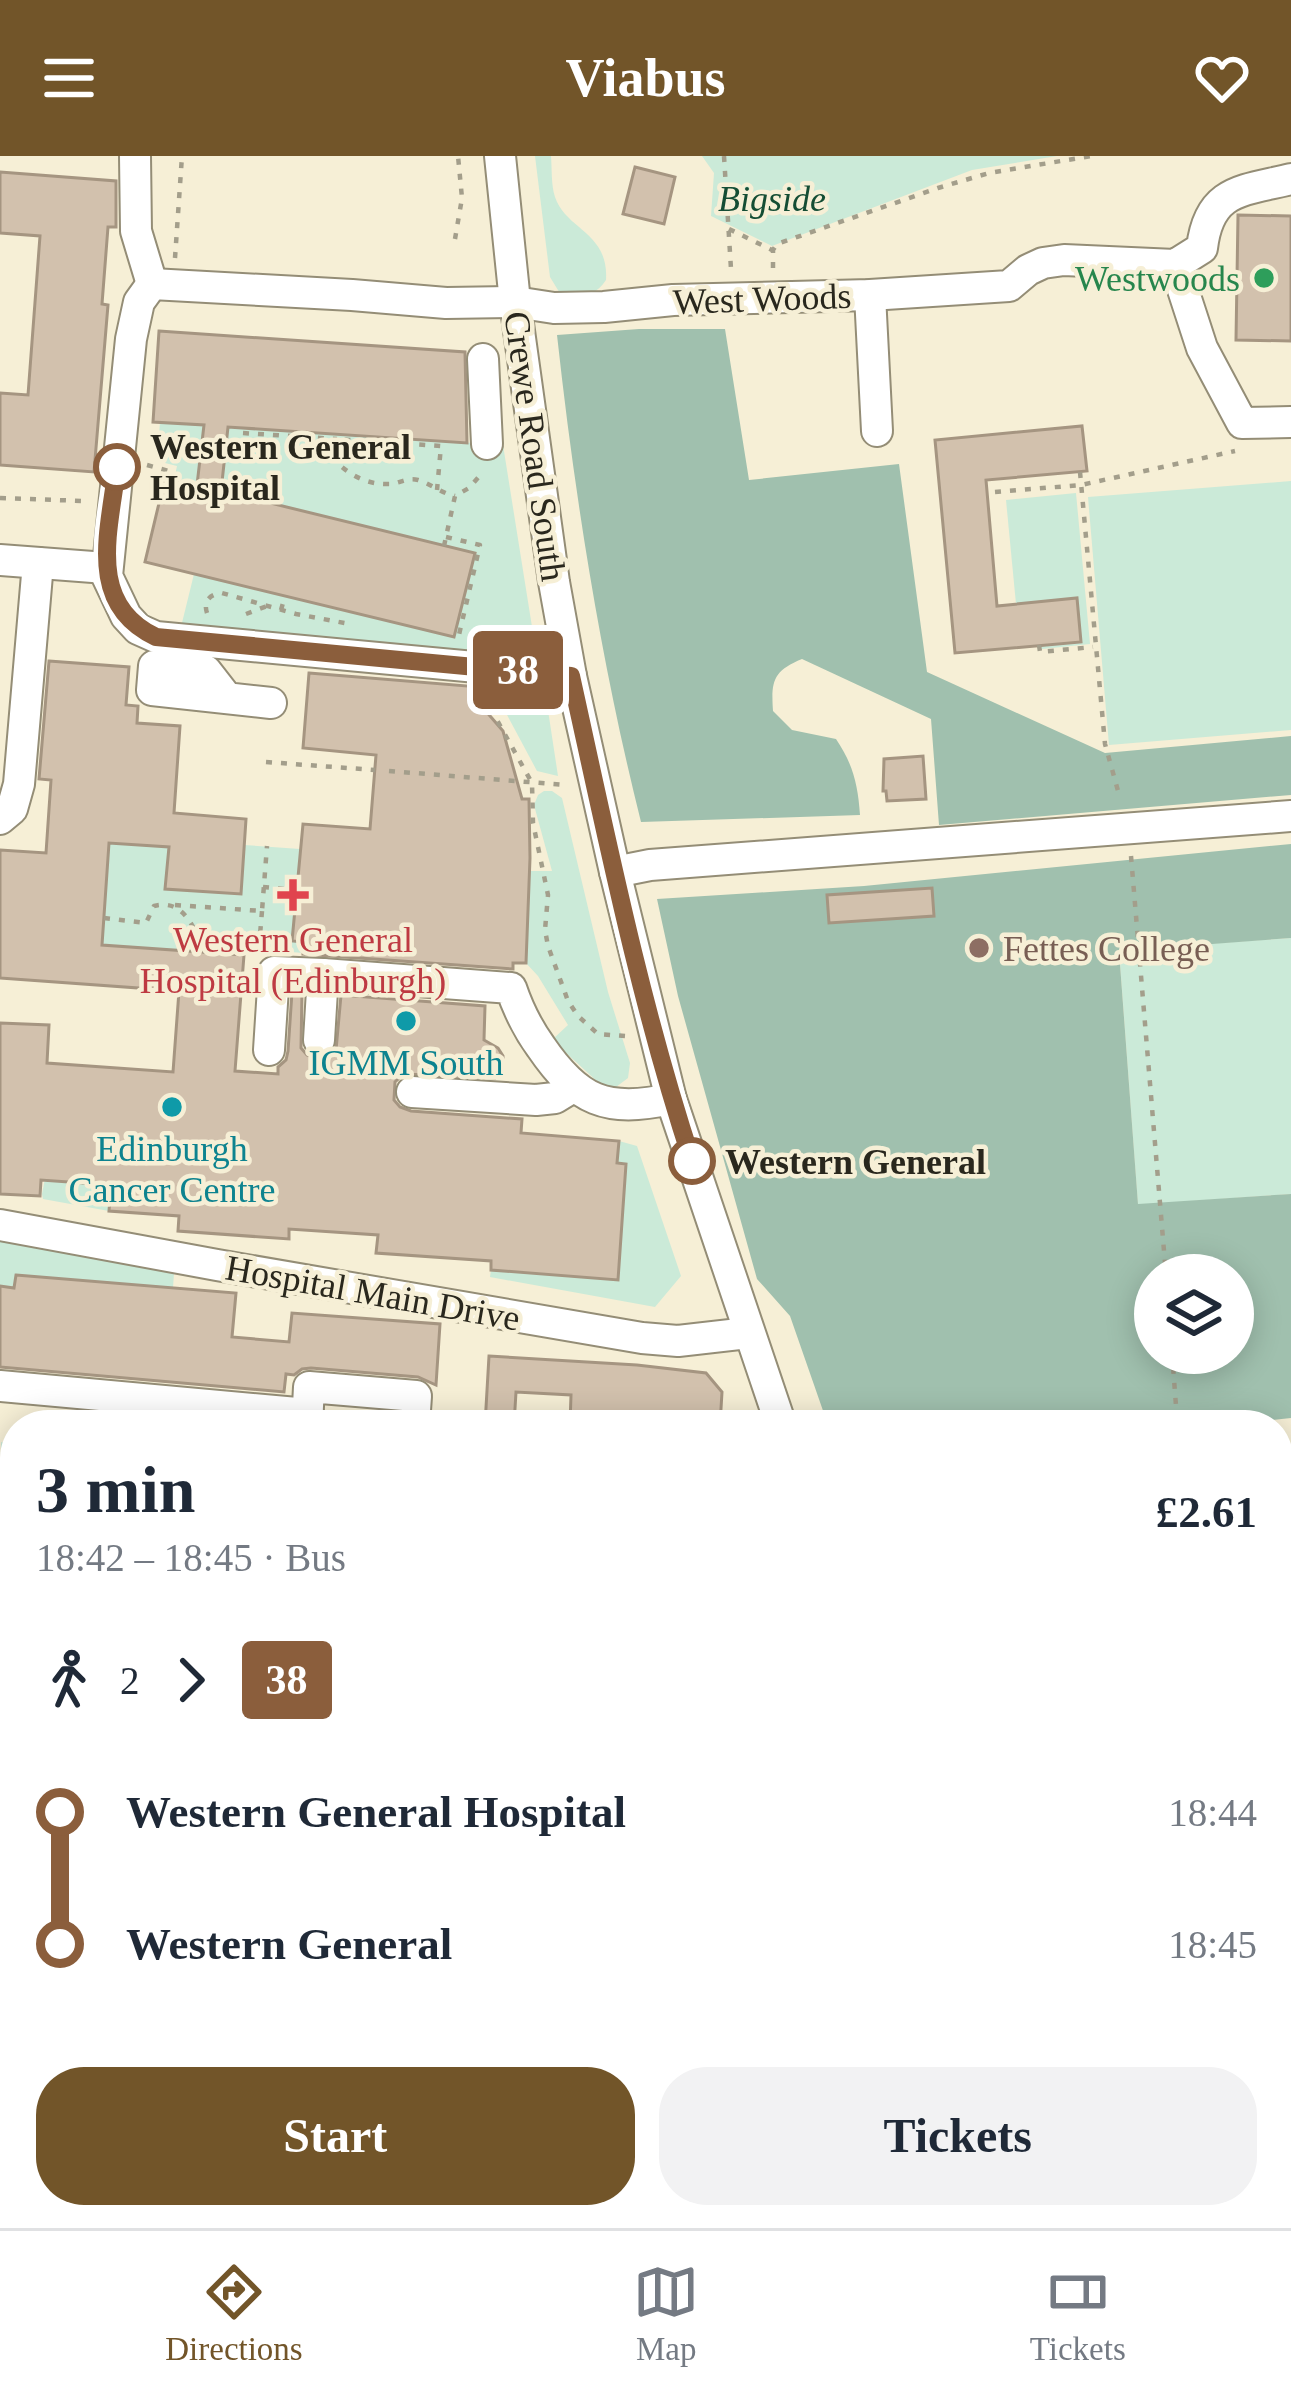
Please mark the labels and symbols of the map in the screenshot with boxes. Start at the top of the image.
park label: Bigside [718,179,826,219]
place label: Westwoods [1075,259,1240,299]
marker: Westwoods [1251,265,1277,291]
street label: West Woods [672,276,852,322]
street label: Crewe Road South [496,309,574,584]
place label: Western General Hospital [150,427,411,508]
marker: Western General Hospital [95,445,139,489]
line badge: 38 [464,631,572,709]
marker: Western General Hospital (Edinburgh) [277,879,309,911]
place label: Western General Hospital (Edinburgh) [140,920,446,1001]
place label: Fettes College [1003,929,1210,969]
marker: Fettes College [966,935,992,961]
marker: IGMM South [393,1008,419,1034]
place label: IGMM South [308,1043,504,1083]
marker: Edinburgh Cancer Centre [159,1094,185,1120]
place label: Edinburgh Cancer Centre [69,1129,275,1210]
marker: Western General [670,1139,714,1183]
place label: Western General [725,1142,986,1182]
street label: Hospital Main Drive [223,1247,523,1339]

